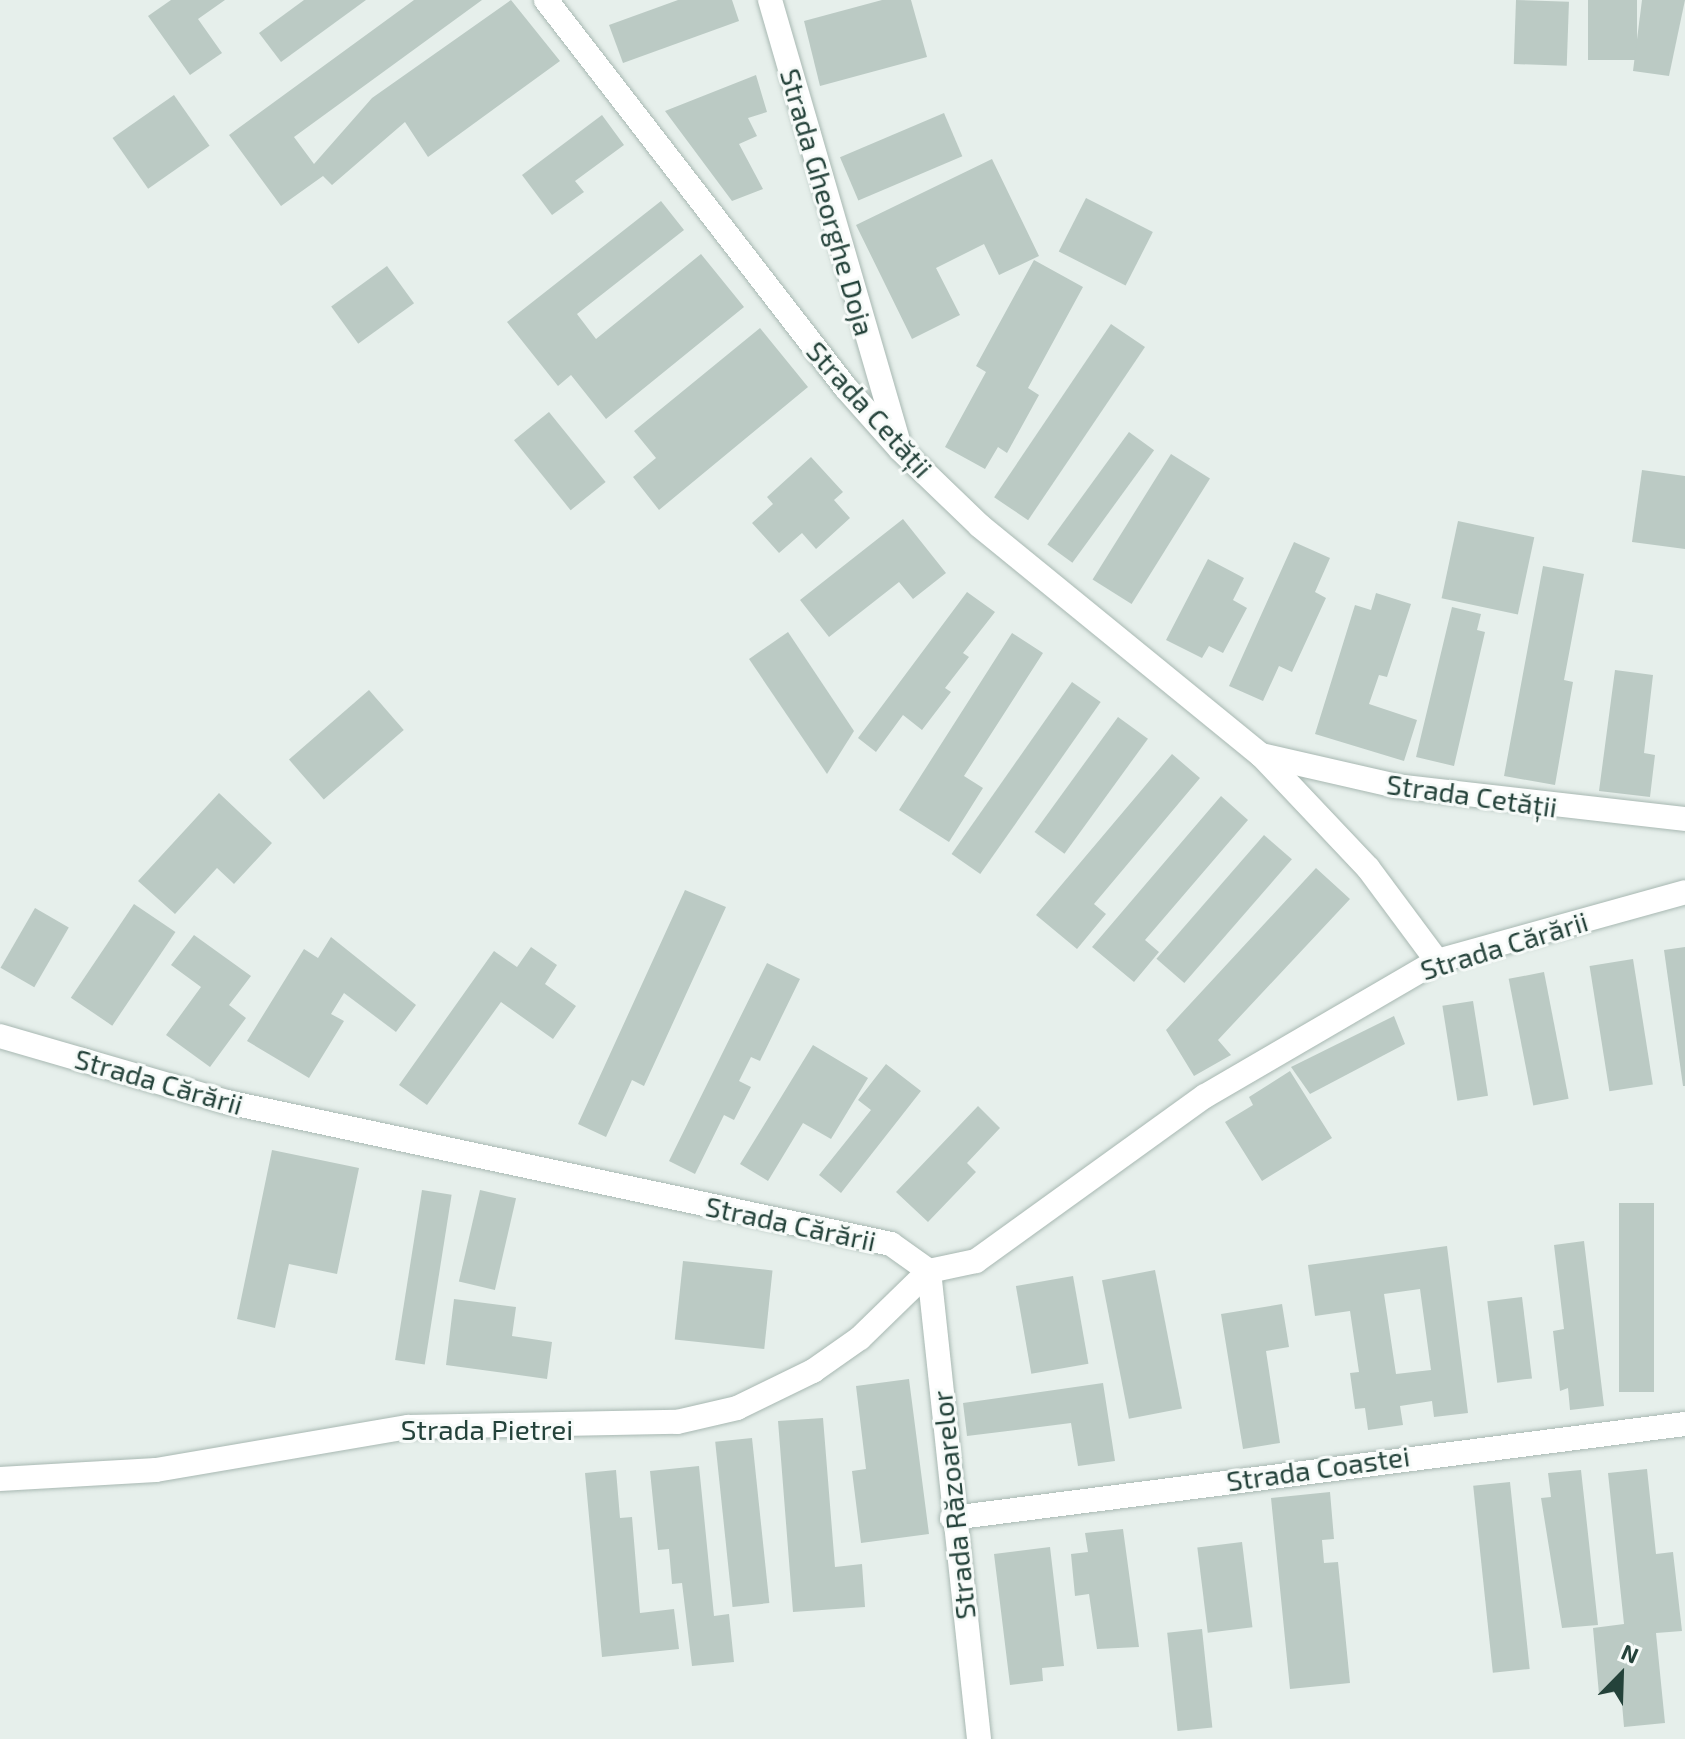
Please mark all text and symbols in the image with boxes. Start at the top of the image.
street label: Strada Gheorghe Doja [774,65,882,339]
street label: Strada Cetății [800,334,940,484]
street label: Strada Cetății [1384,766,1560,824]
street label: Strada Cărării [1416,904,1592,986]
street label: Strada Cărării [71,1041,247,1121]
street label: Strada Cărării [703,1189,879,1257]
street label: Strada Răzoarelor [924,1389,982,1621]
street label: Strada Pietrei [401,1412,573,1446]
street label: Strada Coastei [1224,1439,1412,1497]
north arrow [1581,1635,1661,1715]
text: N [1618,1638,1643,1668]

